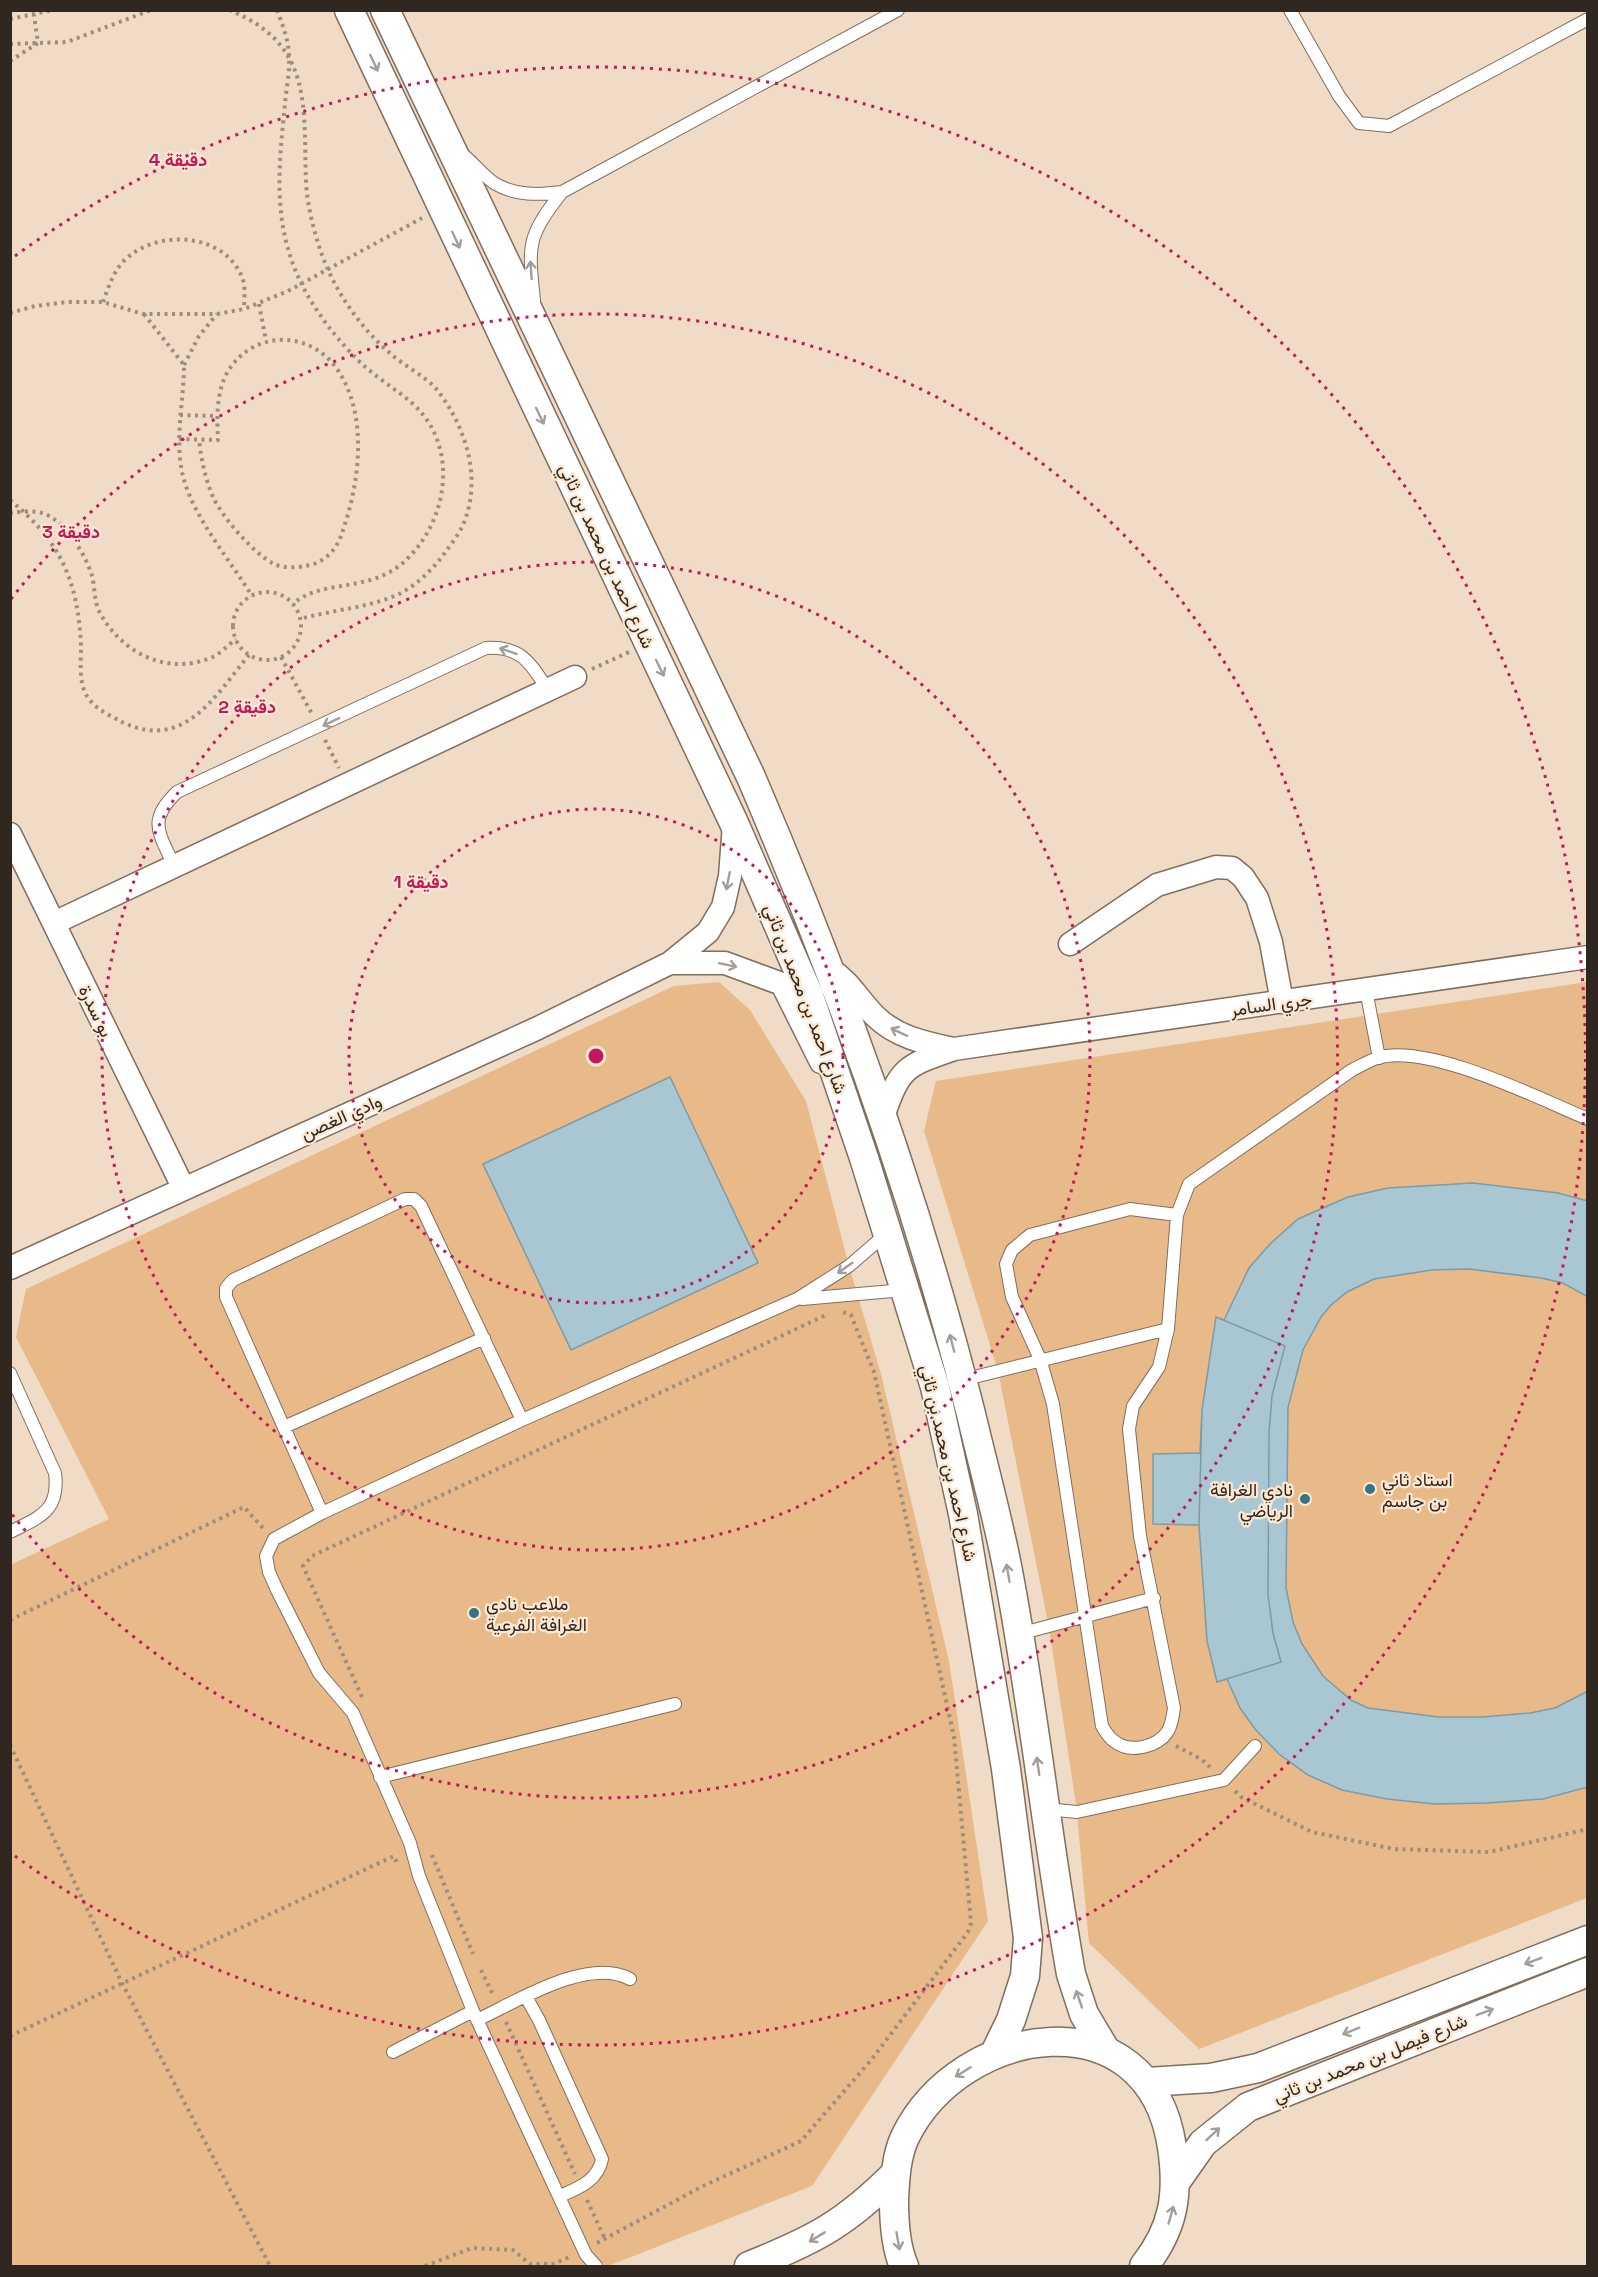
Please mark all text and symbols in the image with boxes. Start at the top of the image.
one-way arrow [369,54,380,72]
text: 4 دقيقة [149,148,207,171]
one-way arrow [451,231,463,249]
one-way arrow [525,261,536,281]
one-way arrow [535,407,546,425]
street label: شارع احمد بن محمد بن ثاني [550,460,660,654]
text: 3 دقيقة [42,520,100,543]
one-way arrow [500,644,518,655]
one-way arrow [654,659,666,677]
text: 2 دقيقة [218,695,276,718]
one-way arrow [322,716,340,728]
text: 1 دقيقة [393,870,449,893]
one-way arrow [722,871,733,890]
street label: شارع احمد بن محمد بن ثاني [755,901,853,1099]
one-way arrow [718,960,737,972]
street label: بو سدرة [74,981,118,1041]
street label: جري السامر [1228,987,1314,1025]
one-way arrow [890,1026,908,1038]
centre of rings [586,1046,606,1066]
street label: وادي الغصن [297,1089,387,1149]
one-way arrow [837,1262,853,1274]
one-way arrow [945,1334,957,1353]
street label: شارع احمد بن محمد بن ثاني [911,1362,983,1565]
place label: استاد ثاني بن جاسم [1382,1468,1453,1513]
place label: نادي الغرافة الرياضي [1210,1478,1293,1526]
marker: استاد ثاني بن جاسم [1363,1482,1377,1496]
marker: نادي الغرافة الرياضي [1298,1492,1312,1506]
one-way arrow [1002,1564,1013,1583]
place label: ملاعب نادي الغرافة الفرعية [486,1592,587,1636]
marker: ملاعب نادي الغرافة الفرعية [467,1606,481,1620]
one-way arrow [1033,1756,1044,1776]
one-way arrow [1524,1956,1543,1967]
one-way arrow [1072,1990,1083,2009]
one-way arrow [1476,2006,1494,2017]
street label: شارع فيصل بن محمد بن ثاني [1270,2008,1472,2111]
one-way arrow [1342,2026,1361,2037]
one-way arrow [955,2065,972,2078]
one-way arrow [1205,2127,1220,2141]
one-way arrow [1166,2206,1177,2225]
one-way arrow [809,2231,826,2243]
one-way arrow [892,2231,903,2251]

